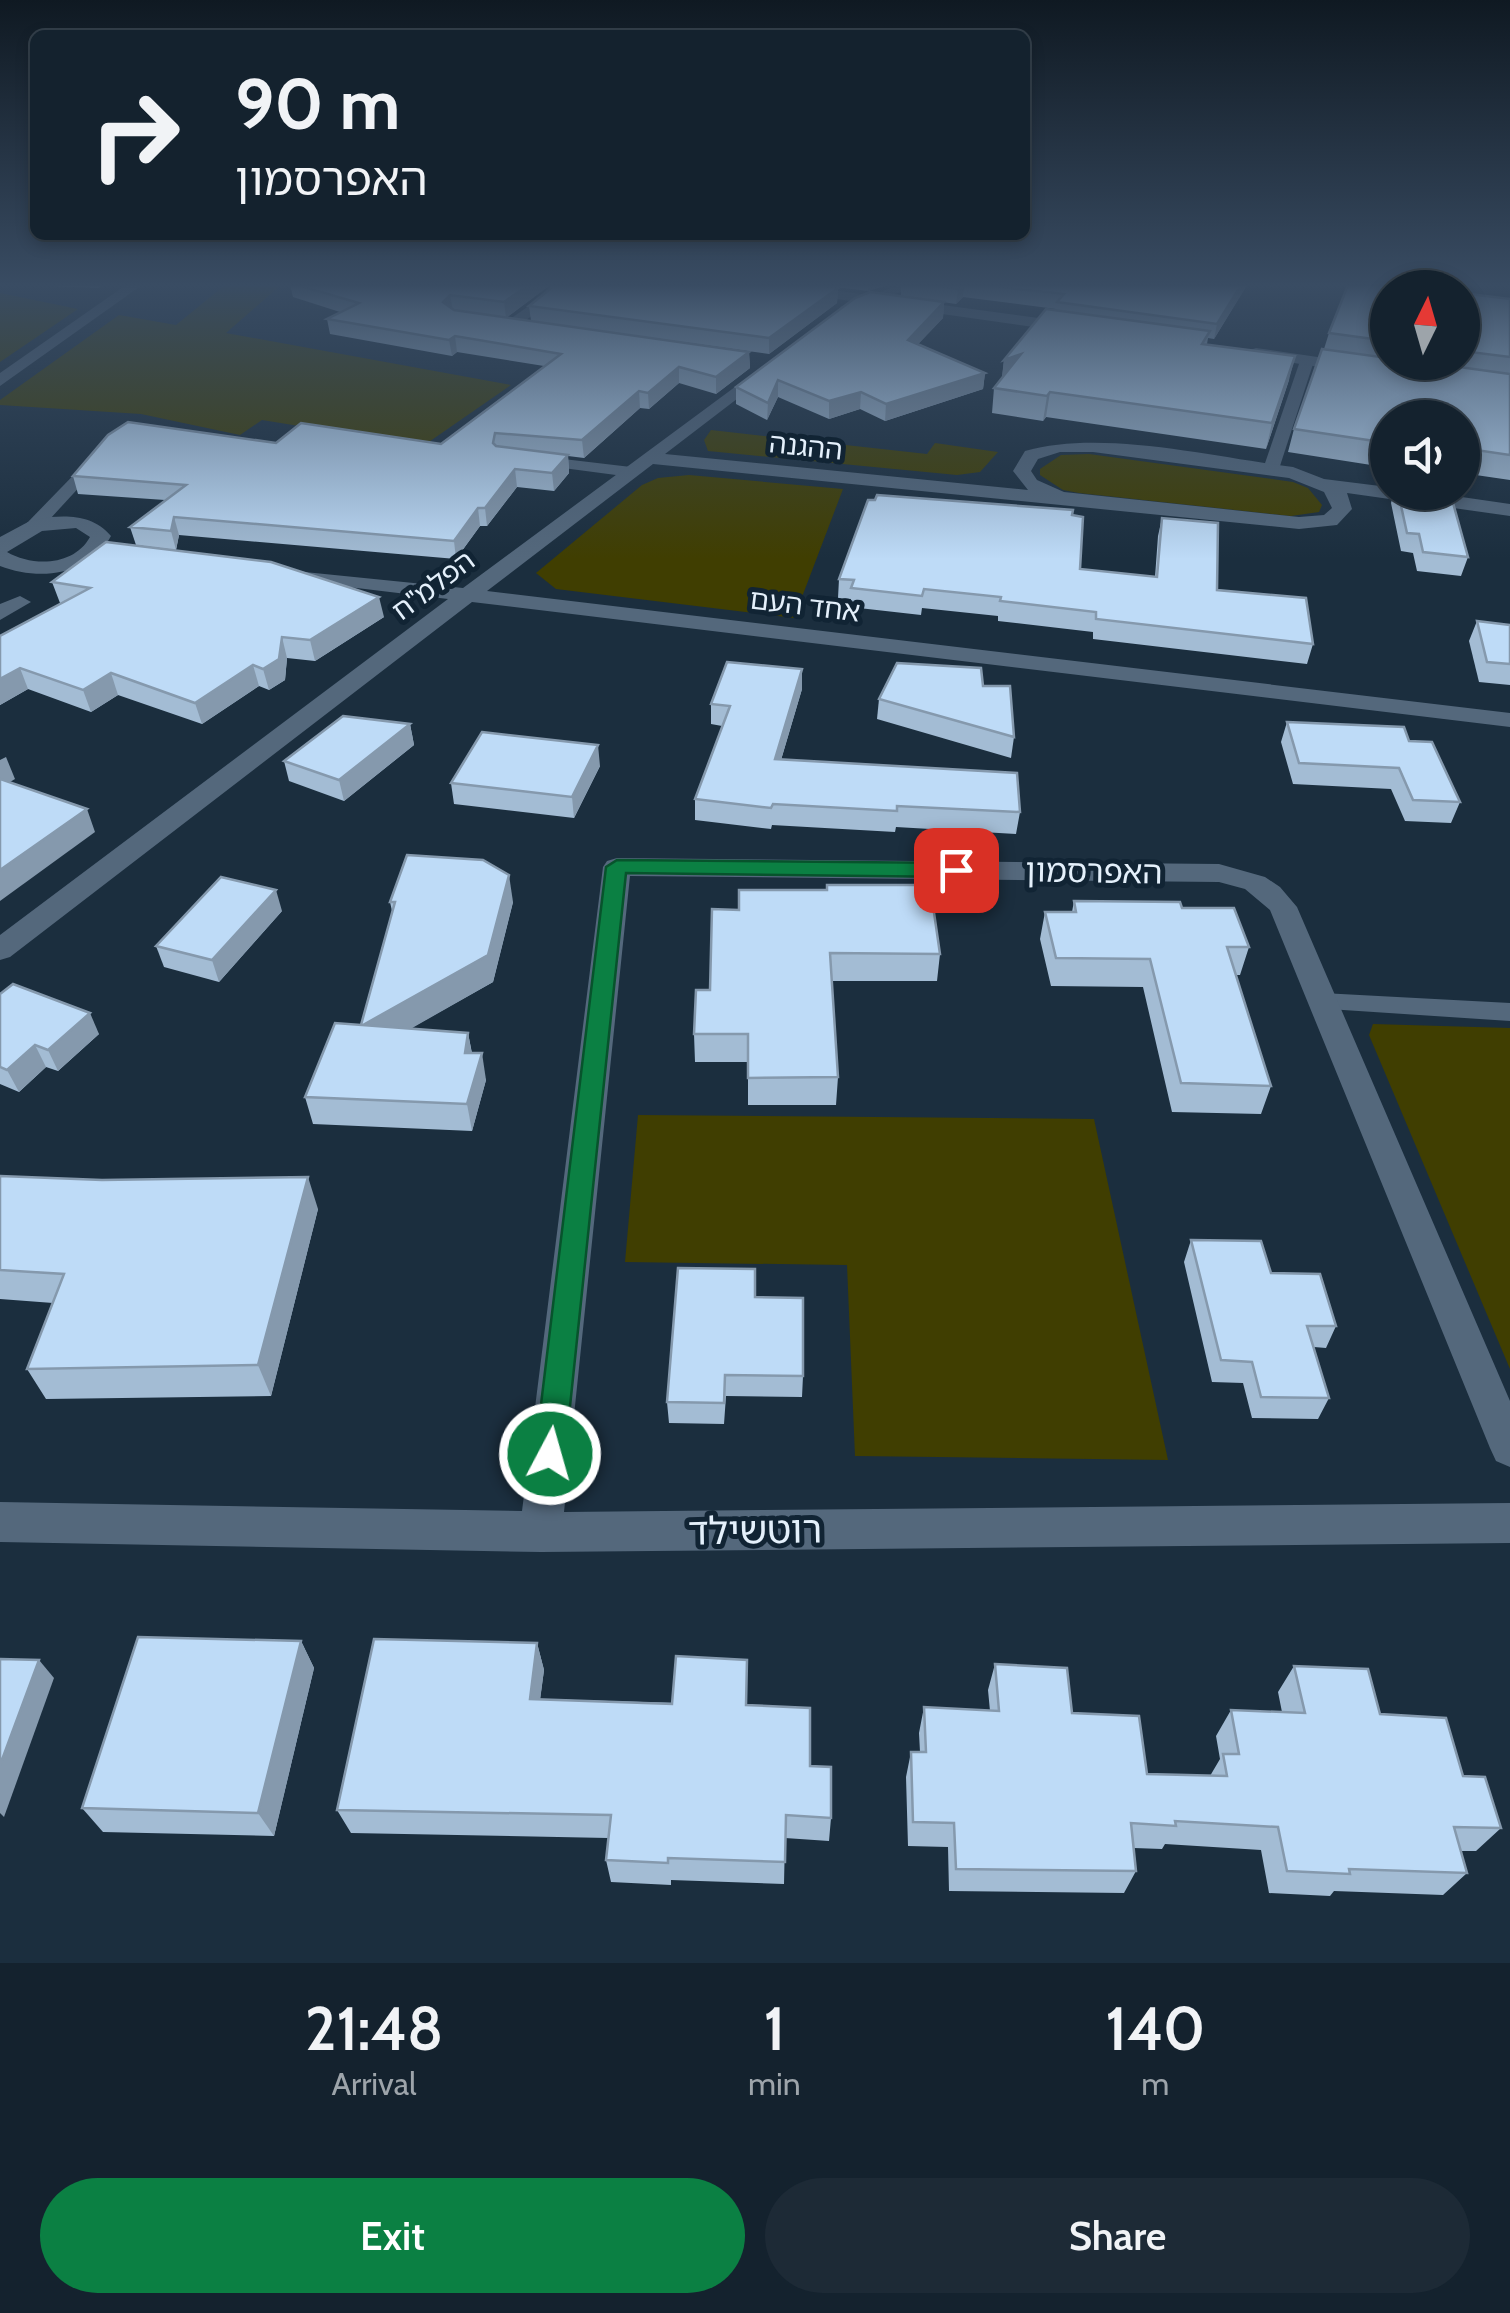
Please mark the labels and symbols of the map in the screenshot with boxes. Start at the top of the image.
north arrow [1370,270,1480,380]
street label: ההגנה [768,425,844,467]
street label: הפלמ"ח [385,543,481,627]
street label: אחד העם [748,581,862,629]
pin [914,828,999,913]
street label: האפרסמון [1025,850,1163,892]
position arrow [498,1402,602,1506]
street label: רוטשילד [688,1505,822,1555]

